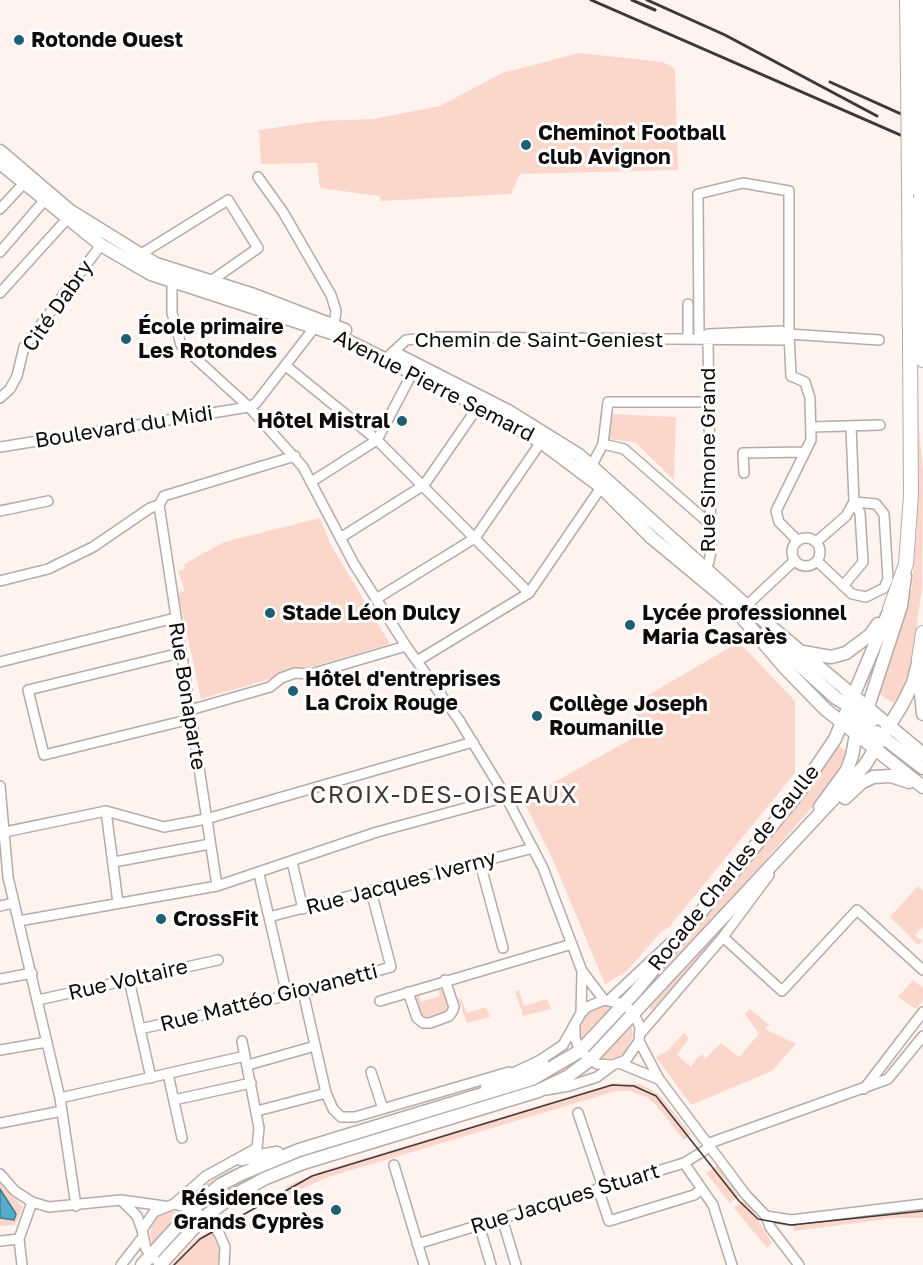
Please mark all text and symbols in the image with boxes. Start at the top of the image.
place label: Rotonde Ouest [31,27,183,53]
marker: Rotonde Ouest [12,33,26,47]
place label: Cheminot Football club Avignon [538,120,726,170]
marker: Cheminot Football club Avignon [519,138,533,152]
street label: Cité Dabry [17,255,99,357]
place label: École primaire Les Rotondes [138,314,284,364]
street label: Avenue Pierre Semard [330,324,538,448]
street label: Chemin de Saint-Geniest [415,327,663,353]
marker: École primaire Les Rotondes [119,332,133,346]
street label: Rue Simone Grand [695,367,721,553]
street label: Boulevard du Midi [33,400,215,454]
place label: Hôtel Mistral [257,408,390,434]
marker: Hôtel Mistral [395,414,409,428]
place label: Stade Léon Dulcy [282,600,461,626]
place label: Lycée professionnel Maria Casarès [642,600,847,650]
marker: Stade Léon Dulcy [263,606,277,620]
marker: Lycée professionnel Maria Casarès [623,618,637,632]
street label: Rue Bonaparte [163,620,211,772]
place label: Hôtel d'entreprises La Croix Rouge [305,666,501,716]
marker: Hôtel d'entreprises La Croix Rouge [286,684,300,698]
place label: Collège Joseph Roumanille [549,691,708,741]
marker: Collège Joseph Roumanille [530,709,544,723]
street label: Rocade Charles de Gaulle [643,760,825,976]
district label: CROIX-DES-OISEAUX [310,781,578,809]
street label: Rue Jacques Iverny [303,846,499,920]
place label: CrossFit [173,906,259,932]
marker: CrossFit [154,912,168,926]
street label: Rue Voltaire [66,954,190,1006]
street label: Rue Mattéo Giovanetti [158,959,380,1037]
street label: Rue Jacques Stuart [468,1158,662,1240]
place label: Résidence les Grands Cyprès [173,1185,324,1235]
marker: Résidence les Grands Cyprès [329,1203,343,1217]

